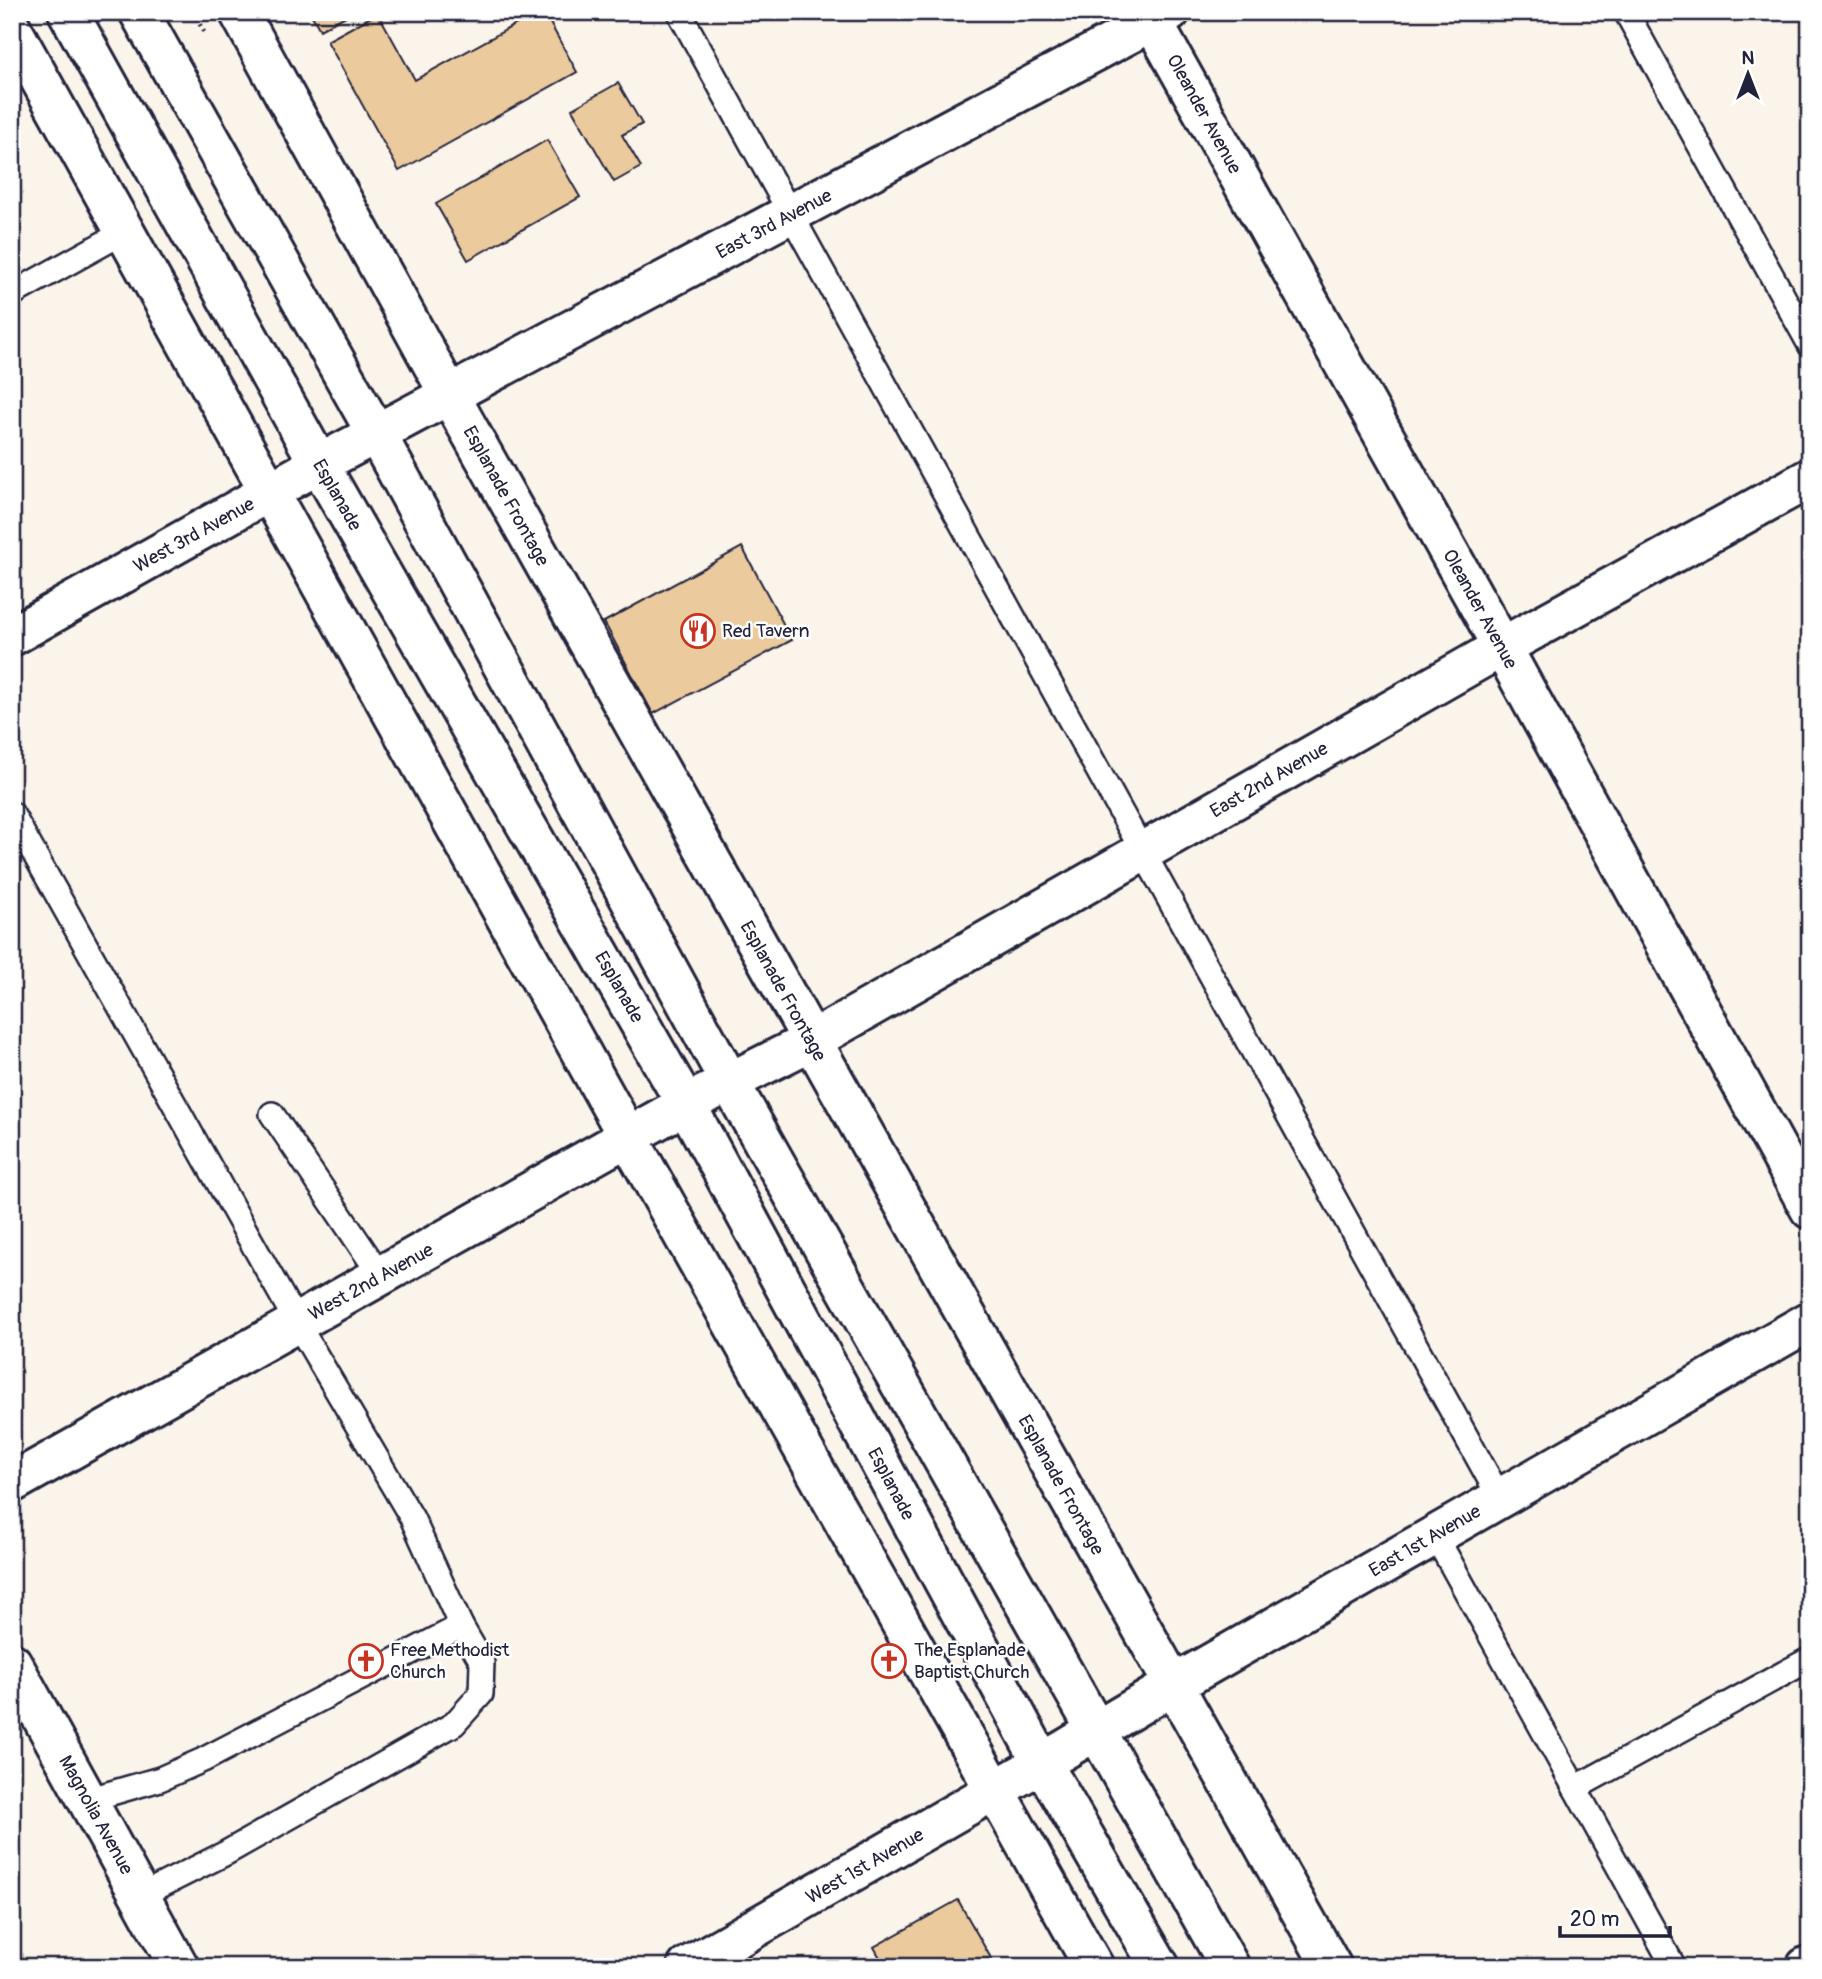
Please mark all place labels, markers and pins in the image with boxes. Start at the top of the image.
restaurant icon: Red Tavern [679,612,717,650]
place label: Red Tavern [722,619,810,643]
place label: Free Methodist Church [390,1638,510,1684]
place label: The Esplanade Baptist Church [914,1638,1029,1684]
church icon: Free Methodist Church [347,1642,385,1680]
church icon: The Esplanade Baptist Church [870,1642,908,1680]

